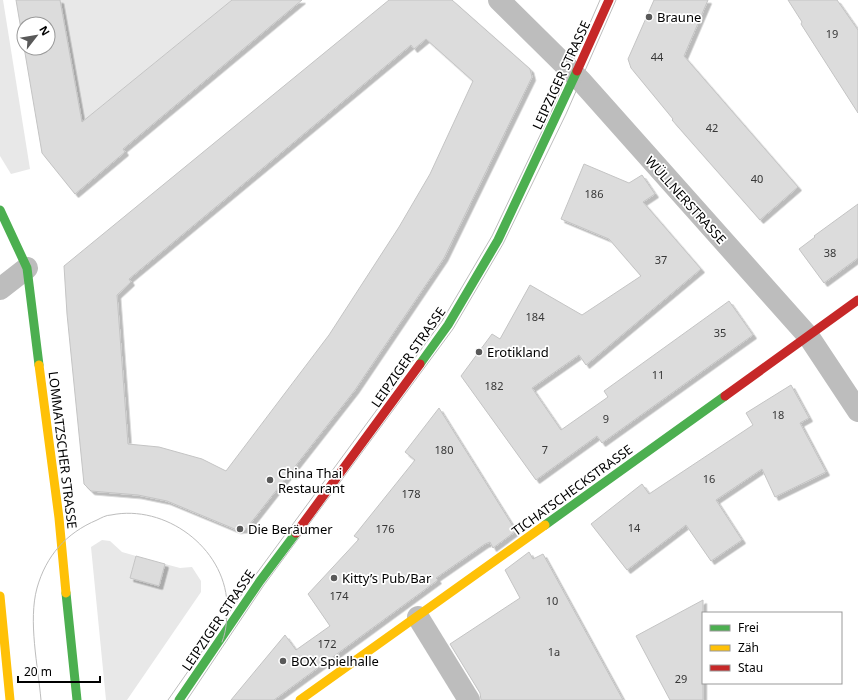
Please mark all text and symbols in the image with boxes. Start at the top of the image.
place label: Braune [657,8,701,26]
marker: Braune [644,12,654,22]
north arrow [16,16,56,56]
street label: LEIPZIGER STRASSE [528,18,594,132]
text: N [36,23,54,38]
house number: 19 [826,26,838,41]
house number: 44 [651,49,664,64]
house number: 42 [706,120,718,135]
street label: WÜLLNERSTRASSE [642,152,730,248]
house number: 40 [751,171,763,186]
house number: 186 [585,186,603,201]
house number: 38 [824,245,836,260]
house number: 37 [655,252,667,267]
street label: LEIPZIGER STRASSE [367,303,449,411]
house number: 184 [526,309,545,324]
house number: 35 [714,325,726,340]
place label: Erotikland [487,343,549,361]
marker: Erotikland [474,347,484,357]
house number: 11 [652,367,664,382]
street label: LOMMATZSCHER STRASSE [44,370,82,530]
house number: 182 [485,378,503,393]
house number: 18 [772,407,784,422]
house number: 9 [603,411,609,426]
street label: TICHATSCHECKSTRASSE [508,440,636,540]
house number: 180 [435,442,453,457]
house number: 7 [542,442,548,457]
place label: China Thai Restaurant [278,464,345,497]
house number: 16 [703,471,715,486]
marker: China Thai Restaurant [265,475,275,485]
house number: 178 [402,486,420,501]
place label: Die Beräumer [248,520,333,538]
house number: 14 [628,520,641,535]
house number: 176 [376,521,394,536]
marker: Die Beräumer [235,524,245,534]
street label: LEIPZIGER STRASSE [177,566,259,674]
place label: Kitty’s Pub/Bar [342,569,432,587]
marker: Kitty’s Pub/Bar [329,573,339,583]
house number: 174 [330,588,349,603]
house number: 10 [546,593,558,608]
legend [702,612,842,684]
text: Frei [738,619,759,636]
house number: 172 [318,636,336,651]
text: Zäh [738,639,759,656]
house number: 1a [548,644,560,659]
place label: BOX Spielhalle [291,652,379,670]
marker: BOX Spielhalle [278,656,288,666]
scale bar [18,658,100,684]
text: Stau [738,659,763,676]
text: 20 m [24,663,52,680]
house number: 29 [675,671,687,686]

